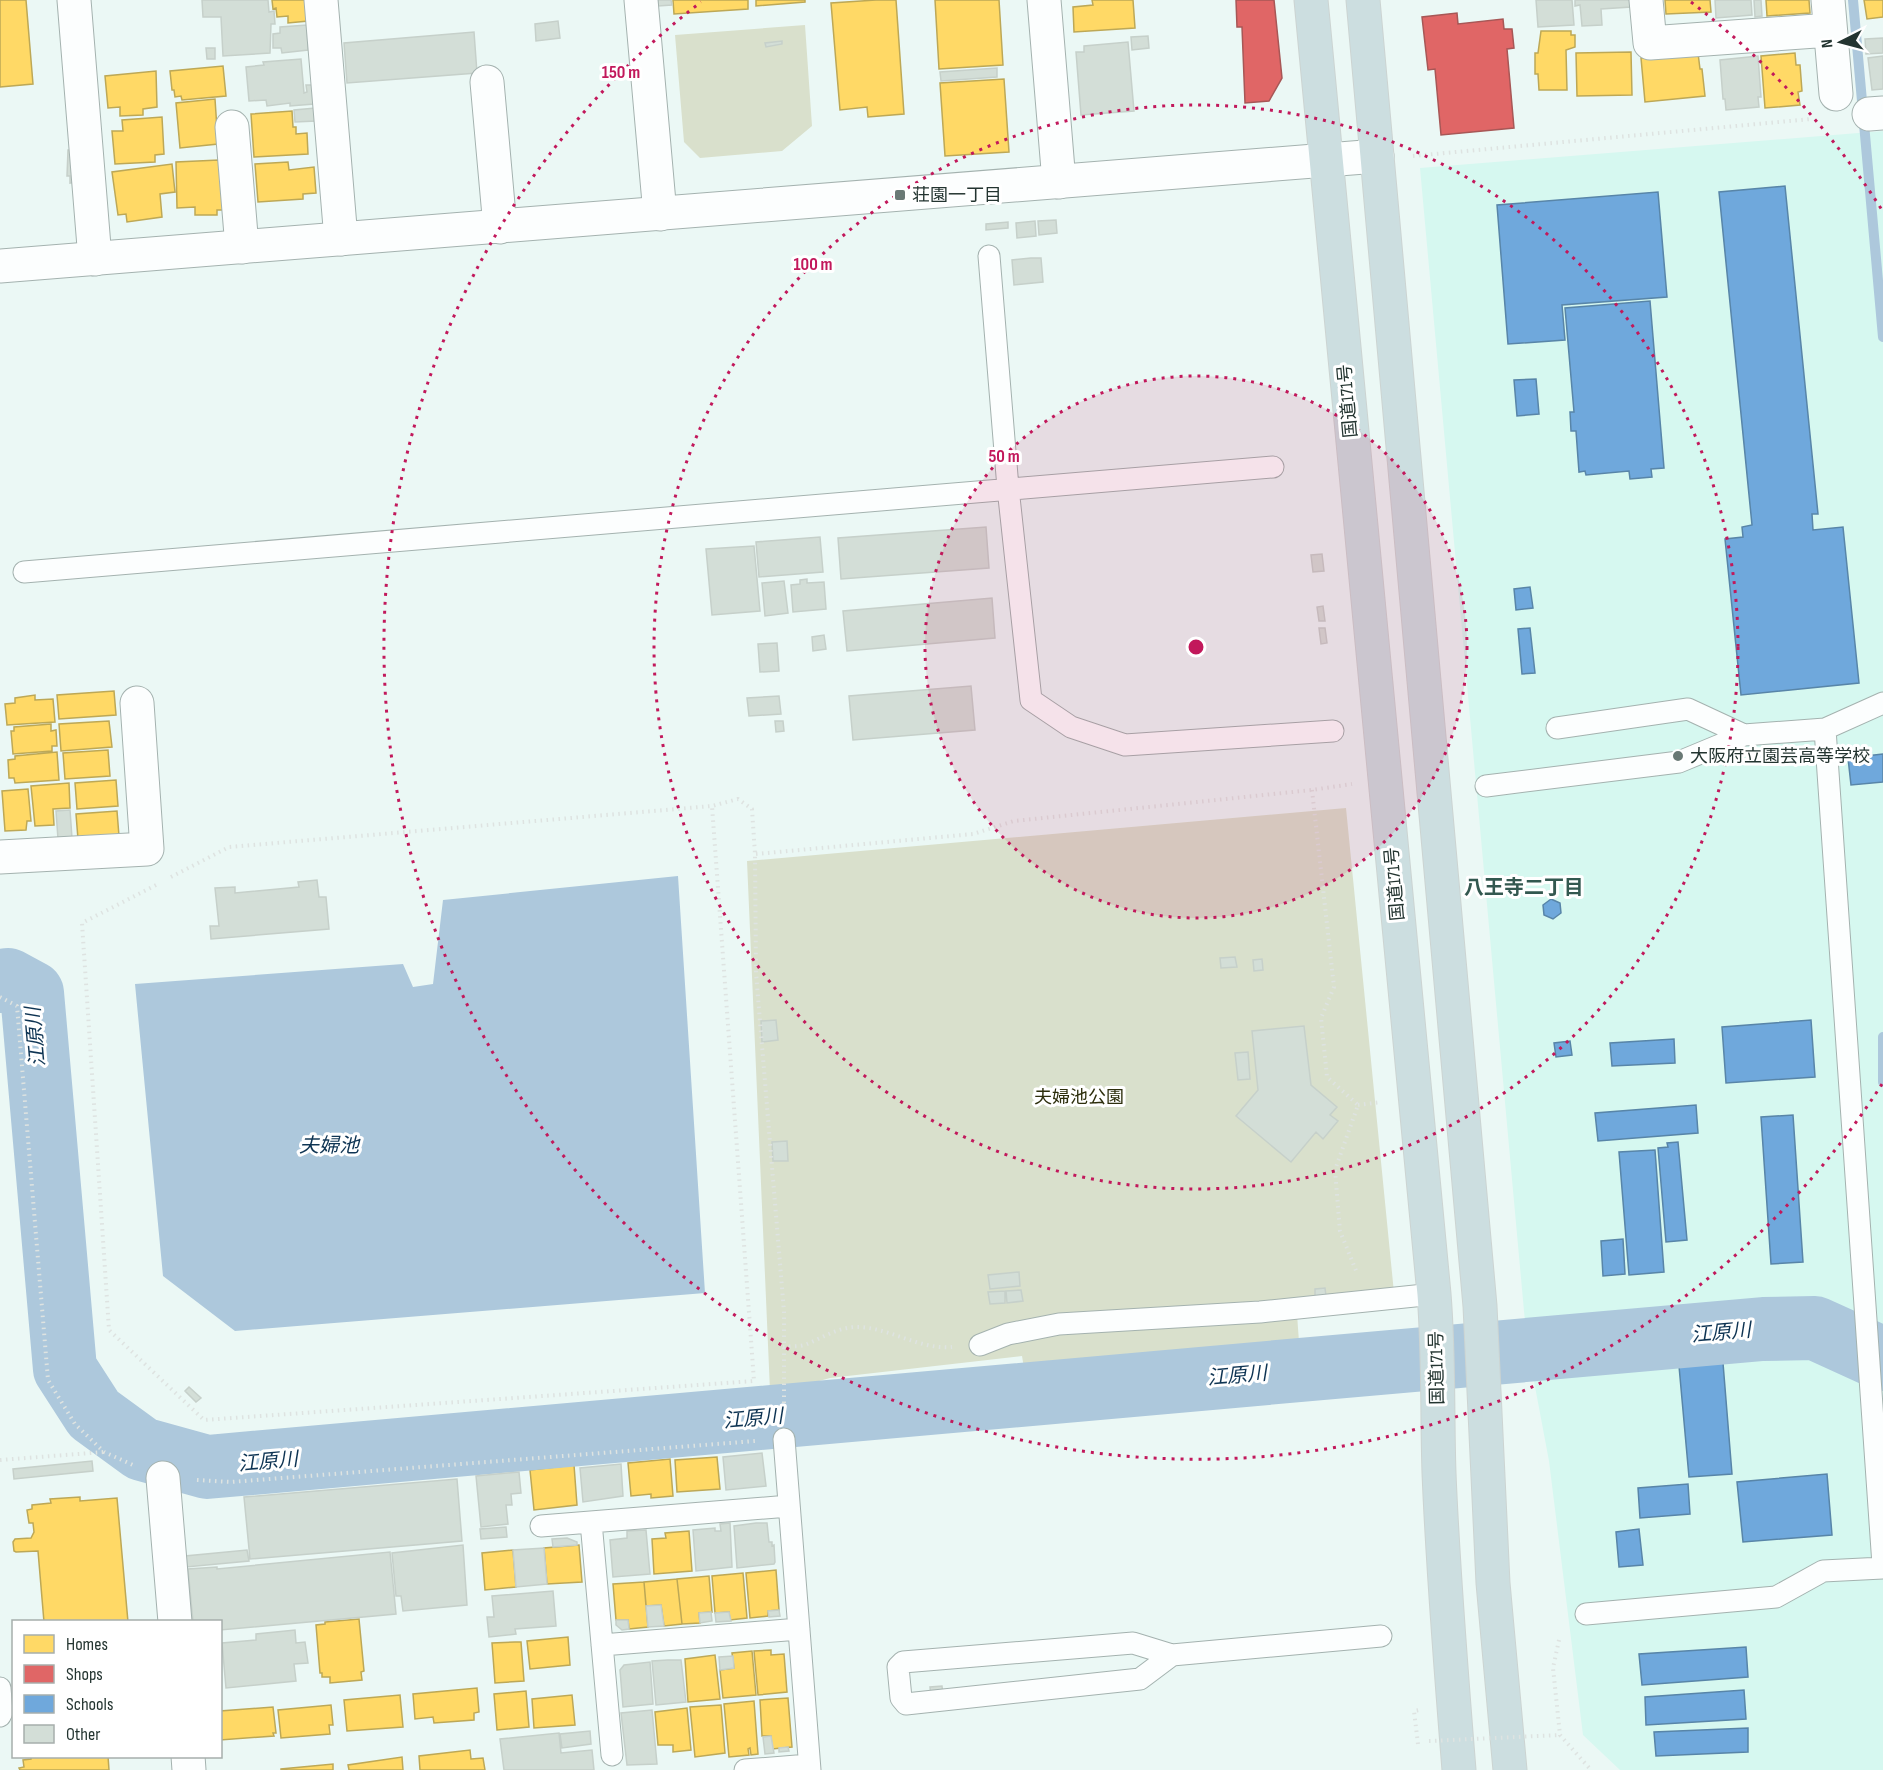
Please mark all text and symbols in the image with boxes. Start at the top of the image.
north arrow [1811,12,1871,72]
text: N [1818,38,1837,49]
text: 150 m [602,62,640,83]
place label: 荘園一丁目 [912,185,1002,206]
marker: 荘園一丁目 [893,188,907,202]
text: 100 m [794,254,833,275]
street label: 国道171号 [1334,363,1362,439]
text: 50 m [988,446,1020,467]
centre of rings [1186,637,1206,657]
place label: 大阪府立園芸高等学校 [1690,746,1870,767]
marker: 大阪府立園芸高等学校 [1671,749,1685,763]
street label: 国道171号 [1381,846,1409,922]
district label: 八王寺二丁目 [1464,876,1584,900]
water label: 江原川 [21,1004,51,1068]
park label: 夫婦池公園 [1034,1087,1124,1108]
water label: 夫婦池 [299,1134,361,1158]
water label: 江原川 [1690,1318,1754,1348]
street label: 国道171号 [1426,1331,1448,1405]
water label: 江原川 [1206,1361,1270,1391]
water label: 江原川 [722,1404,786,1434]
water label: 江原川 [237,1447,301,1477]
legend [12,1620,222,1758]
text: Homes [66,1634,108,1655]
text: Shops [66,1664,103,1685]
text: Schools [66,1694,113,1715]
text: Other [66,1724,100,1745]

